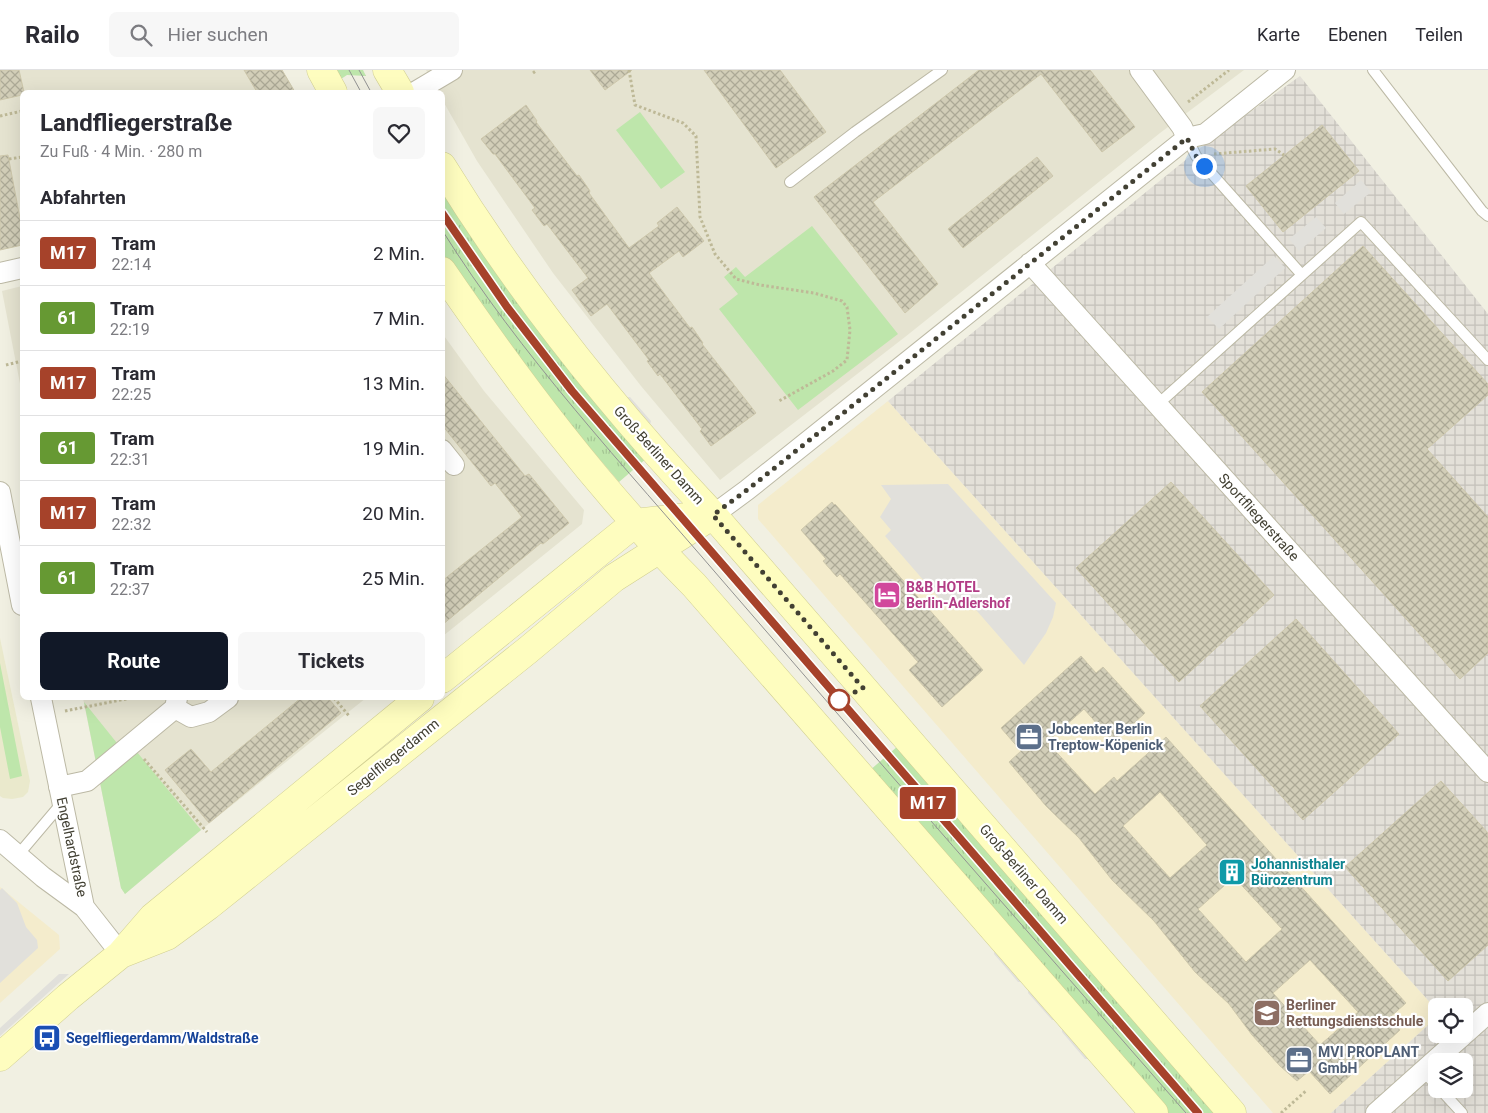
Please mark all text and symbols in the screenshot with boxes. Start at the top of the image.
search box [109,12,459,57]
text: Railo [25,21,79,49]
icon: search [127,21,155,49]
text: Hier suchen [167,23,268,46]
text: Karte [1257,24,1300,45]
text: Ebenen [1328,24,1387,45]
text: Teilen [1415,24,1463,45]
button: heart [373,107,425,159]
text: Landfliegerstraße [40,109,232,137]
text: Zu Fuß · 4 Min. · 280 m [40,142,202,161]
your location [1192,154,1217,179]
text: Abfahrten [40,186,126,209]
text: Tram [111,232,156,255]
text: M17 [50,242,86,263]
text: 2 Min. [373,242,425,265]
text: 22:14 [111,255,151,274]
text: Tram [110,297,154,320]
text: 61 [57,307,78,328]
text: 7 Min. [373,307,425,330]
text: 22:19 [110,320,150,339]
text: Tram [111,362,156,385]
text: M17 [50,372,86,393]
text: 13 Min. [362,372,425,395]
text: 22:25 [111,385,151,404]
street label: Groß-Berliner Damm [611,403,707,507]
text: Tram [110,427,154,450]
text: 61 [57,437,78,458]
text: 19 Min. [362,437,425,460]
text: 22:31 [110,450,150,469]
street label: Sportfliegerstraße [1215,470,1303,564]
text: Tram [111,492,156,515]
text: M17 [50,502,86,523]
text: 20 Min. [362,502,425,525]
text: 22:32 [111,515,151,534]
text: Tram [110,557,154,580]
text: 61 [57,567,78,588]
text: 25 Min. [362,567,425,590]
place label: B&B HOTEL Berlin-Adlershof [906,579,1011,611]
text: 22:37 [110,580,150,599]
hotel icon: B&B HOTEL Berlin-Adlershof [872,580,902,610]
button: Route [40,632,228,690]
button: Tickets [238,632,425,690]
unlabelled marker [828,689,850,711]
street label: Segelfliegerdamm [344,715,442,799]
place label: Jobcenter Berlin Treptow-Köpenick [1048,721,1164,753]
office icon: Jobcenter Berlin Treptow-Köpenick [1014,722,1044,752]
line badge: M17 [899,787,957,819]
text: M17 [910,792,946,813]
street label: Engelhardstraße [54,796,90,898]
street label: Groß-Berliner Damm [976,821,1072,927]
place label: Johannisthaler Bürozentrum [1251,856,1345,888]
building icon: Johannisthaler Bürozentrum [1217,857,1247,887]
place label: Berliner Rettungsdienstschule [1286,997,1424,1029]
school or university icon: Berliner Rettungsdienstschule [1252,998,1282,1028]
map controls [1428,998,1473,1098]
button: locate [1428,998,1473,1043]
bus stop icon: Segelfliegerdamm/Waldstraße [32,1023,62,1053]
place label: Segelfliegerdamm/Waldstraße [66,1030,259,1046]
place label: MVI PROPLANT GmbH [1318,1044,1419,1076]
office icon: MVI PROPLANT GmbH [1284,1045,1314,1075]
button: layers [1428,1053,1473,1098]

